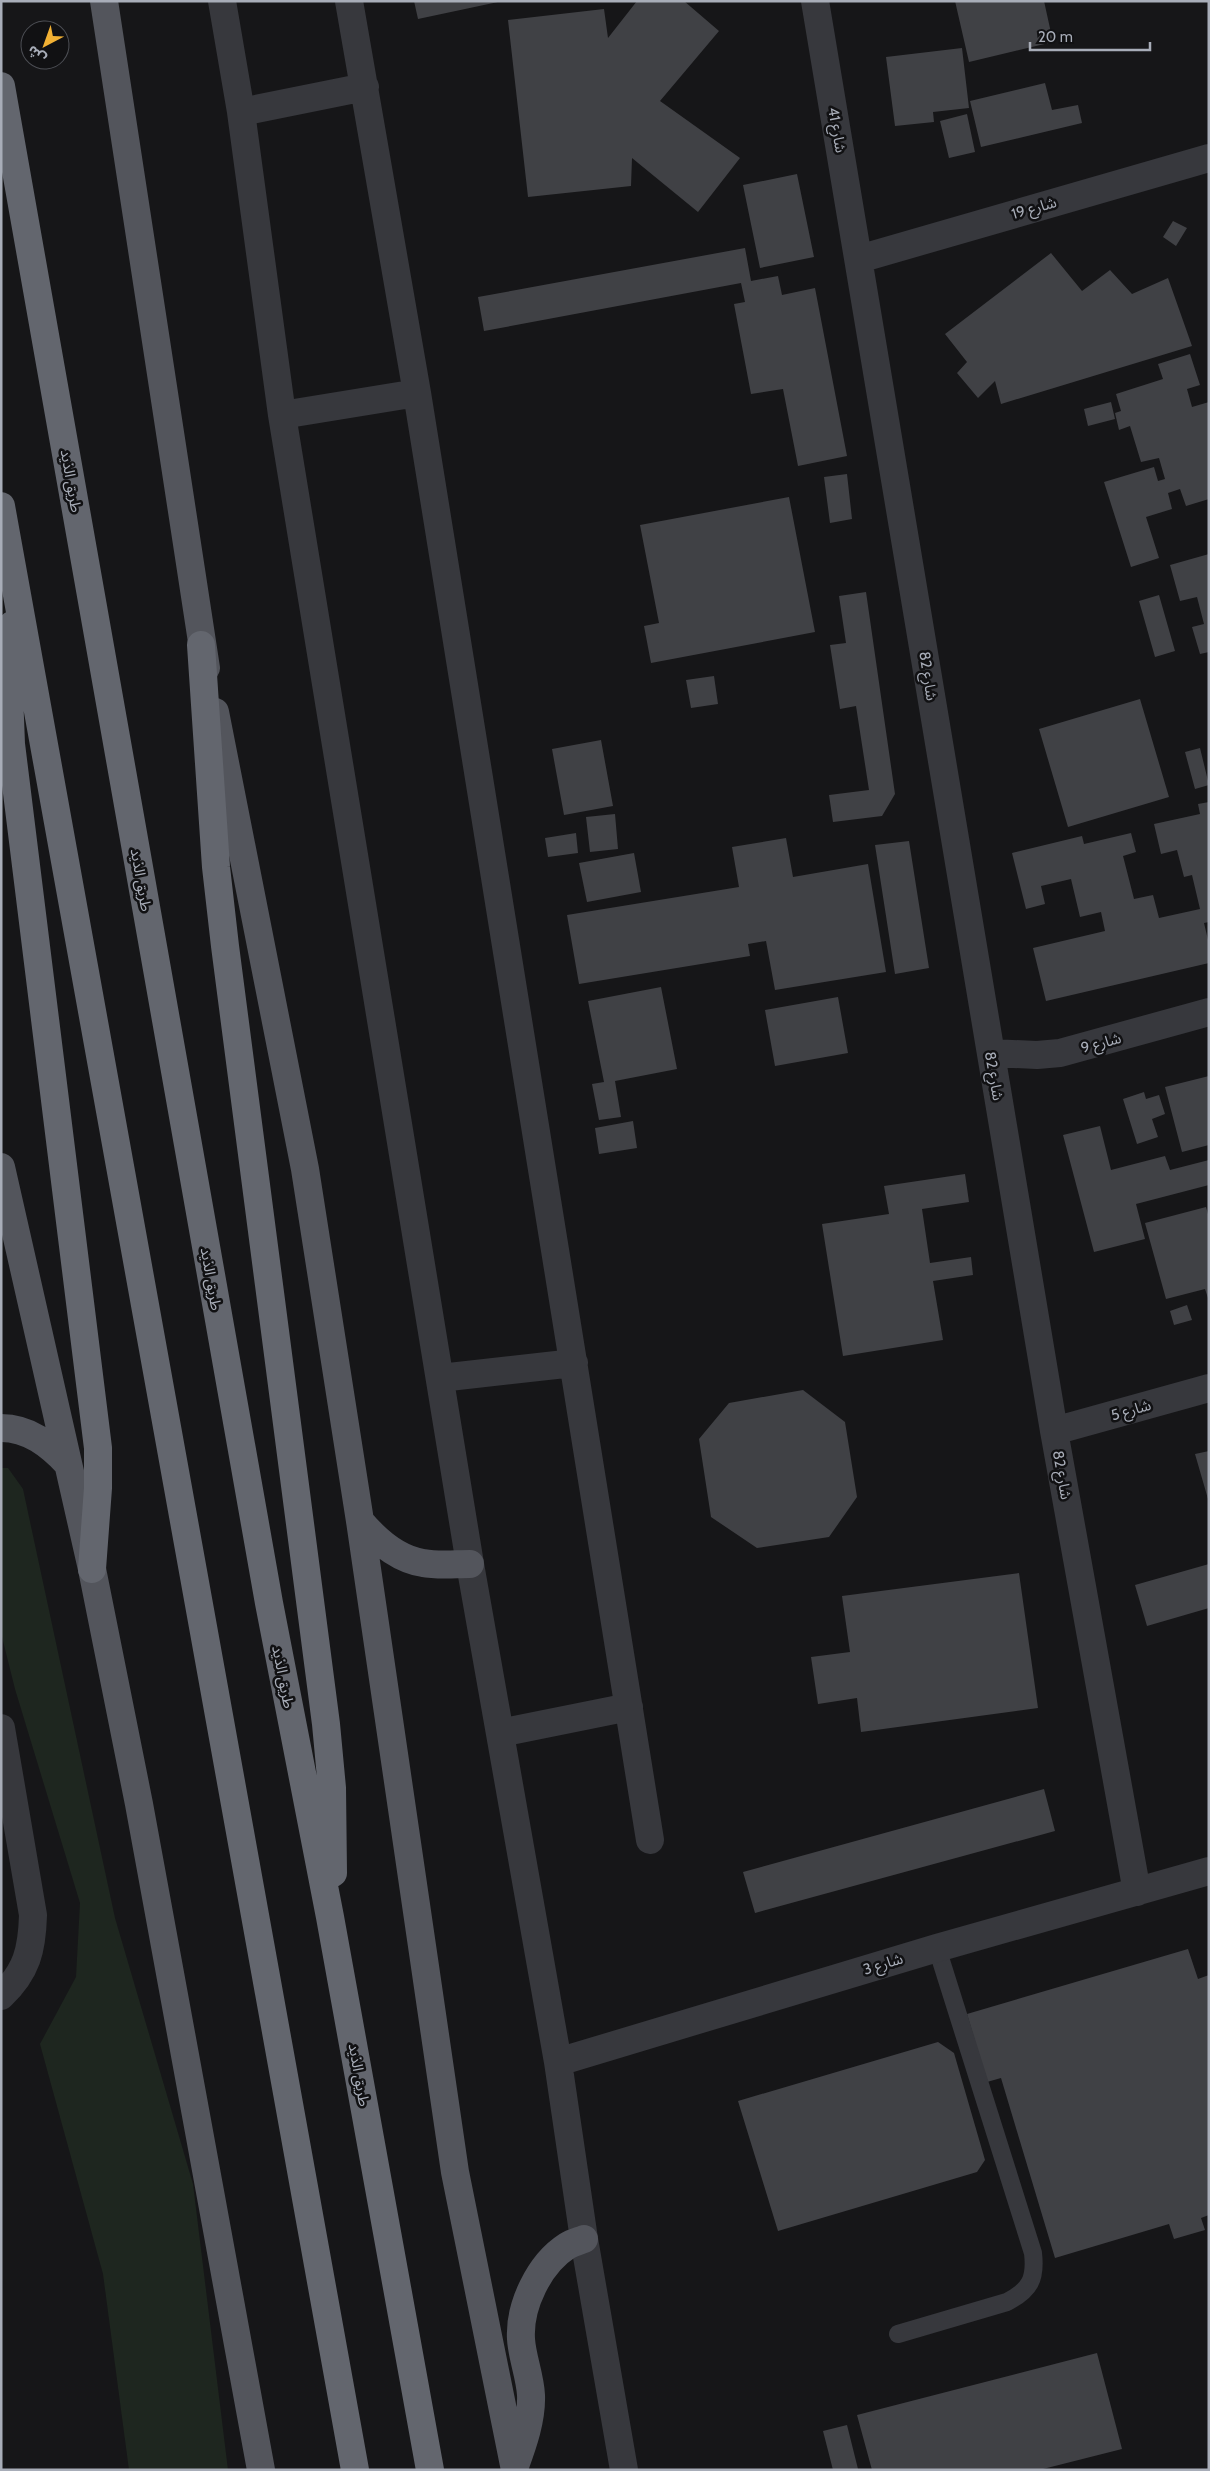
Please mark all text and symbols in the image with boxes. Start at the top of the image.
north arrow [20,20,70,70]
scale bar [1030,20,1150,52]
text: 20 m [1038,28,1073,46]
text: ش [23,42,50,68]
street label: شارع 41 [821,106,850,155]
street label: شارع 19 [1009,193,1060,226]
street label: طريق الذيد [56,448,85,514]
street label: شارع 82 [912,650,941,703]
street label: طريق الذيد [126,847,155,913]
street label: شارع 9 [1079,1029,1124,1060]
street label: شارع 82 [978,1050,1007,1103]
street label: طريق الذيد [196,1246,225,1312]
street label: شارع 5 [1109,1396,1154,1427]
street label: شارع 82 [1046,1449,1075,1502]
street label: طريق الذيد [267,1644,298,1710]
street label: شارع 3 [861,1949,906,1981]
street label: طريق الذيد [344,2042,373,2108]

